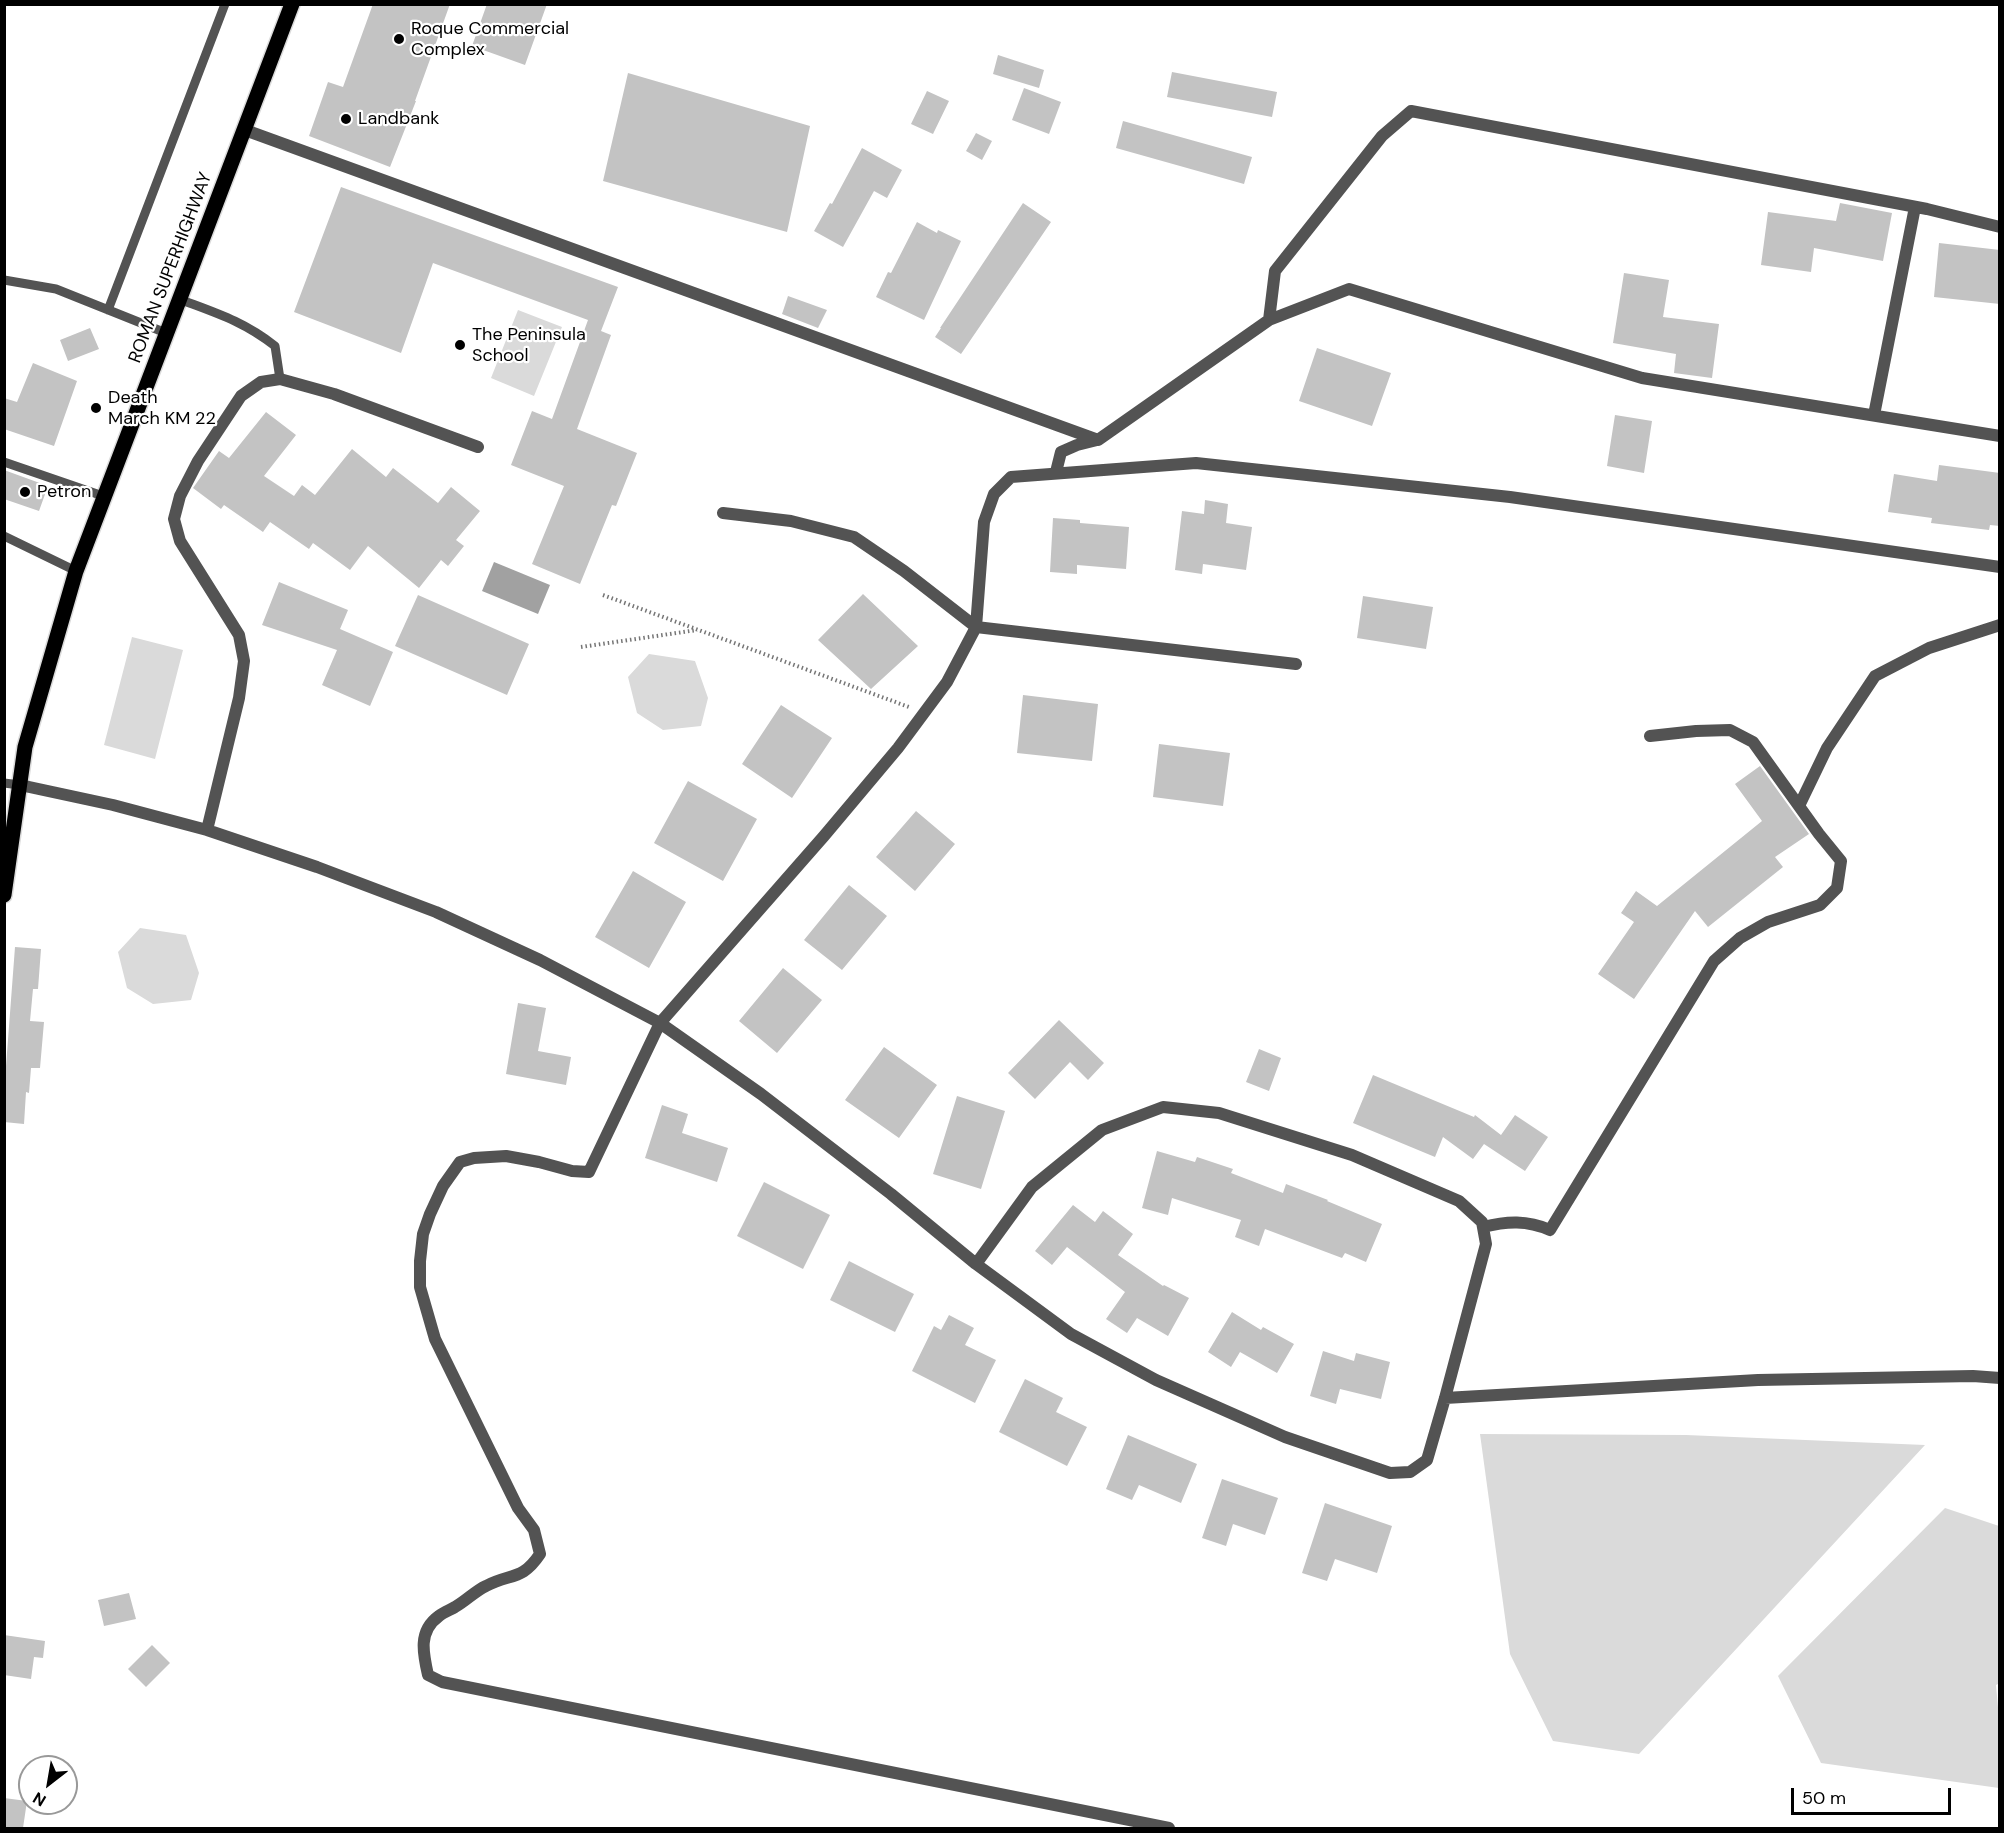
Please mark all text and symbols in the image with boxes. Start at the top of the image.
place label: Roque Commercial Complex [411,18,569,60]
marker: Roque Commercial Complex [392,32,406,46]
place label: Landbank [358,108,439,130]
marker: Landbank [339,112,353,126]
street label: ROMAN SUPERHIGHWAY [125,170,217,366]
place label: The Peninsula School [472,324,586,366]
marker: The Peninsula School [453,338,467,352]
place label: Death March KM 22 [108,387,216,430]
marker: Death March KM 22 [89,401,103,415]
place label: Petron [37,481,91,503]
marker: Petron [18,485,32,499]
north arrow [18,1755,78,1815]
scale bar [1794,1776,1954,1814]
text: 50 m [1802,1786,1846,1810]
text: N [29,1787,50,1811]

